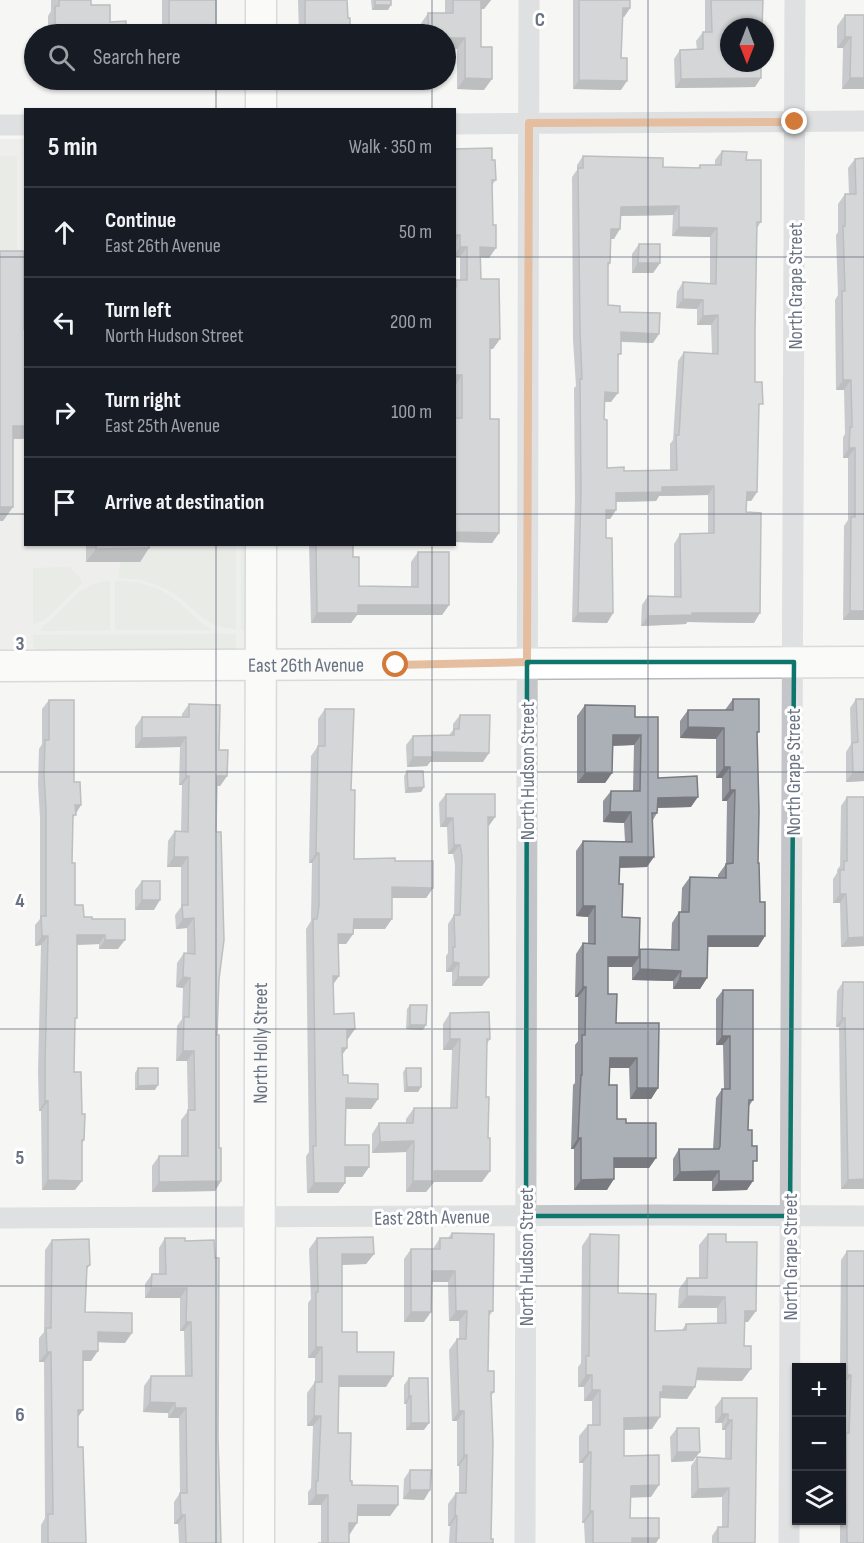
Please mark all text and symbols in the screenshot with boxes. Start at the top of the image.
text: C [535,8,545,32]
north arrow [720,18,774,72]
search box [24,24,456,90]
icon: search [45,41,78,74]
text: Search here [93,44,180,71]
route end [781,108,807,134]
text: 5 min [48,132,98,163]
text: Walk · 350 m [349,135,432,159]
text: Continue [105,207,176,234]
icon: ahead [48,216,81,249]
text: 50 m [399,220,432,244]
street label: North Grape Street [784,222,808,350]
text: East 26th Avenue [105,234,221,258]
text: Turn left [105,297,171,324]
icon: left [48,306,81,339]
text: 200 m [390,310,432,334]
text: North Hudson Street [105,324,244,348]
text: Turn right [105,387,181,414]
icon: right [48,396,81,429]
text: 100 m [391,400,432,424]
text: East 25th Avenue [105,414,220,438]
icon: arrive [48,486,81,519]
text: Arrive at destination [105,489,264,516]
text: 3 [16,632,25,656]
route start [382,651,408,677]
street label: East 26th Avenue [248,653,364,678]
street label: North Hudson Street [516,702,540,840]
street label: North Grape Street [782,708,806,836]
text: 4 [15,889,25,913]
street label: North Holly Street [249,982,273,1104]
text: 5 [16,1146,25,1170]
street label: North Hudson Street [515,1188,539,1326]
street label: North Grape Street [779,1193,803,1321]
street label: East 28th Avenue [374,1205,490,1231]
map controls [792,1363,846,1525]
button: + [792,1363,846,1417]
text: 6 [15,1403,25,1427]
button: − [792,1417,846,1471]
button: layers [792,1471,846,1525]

